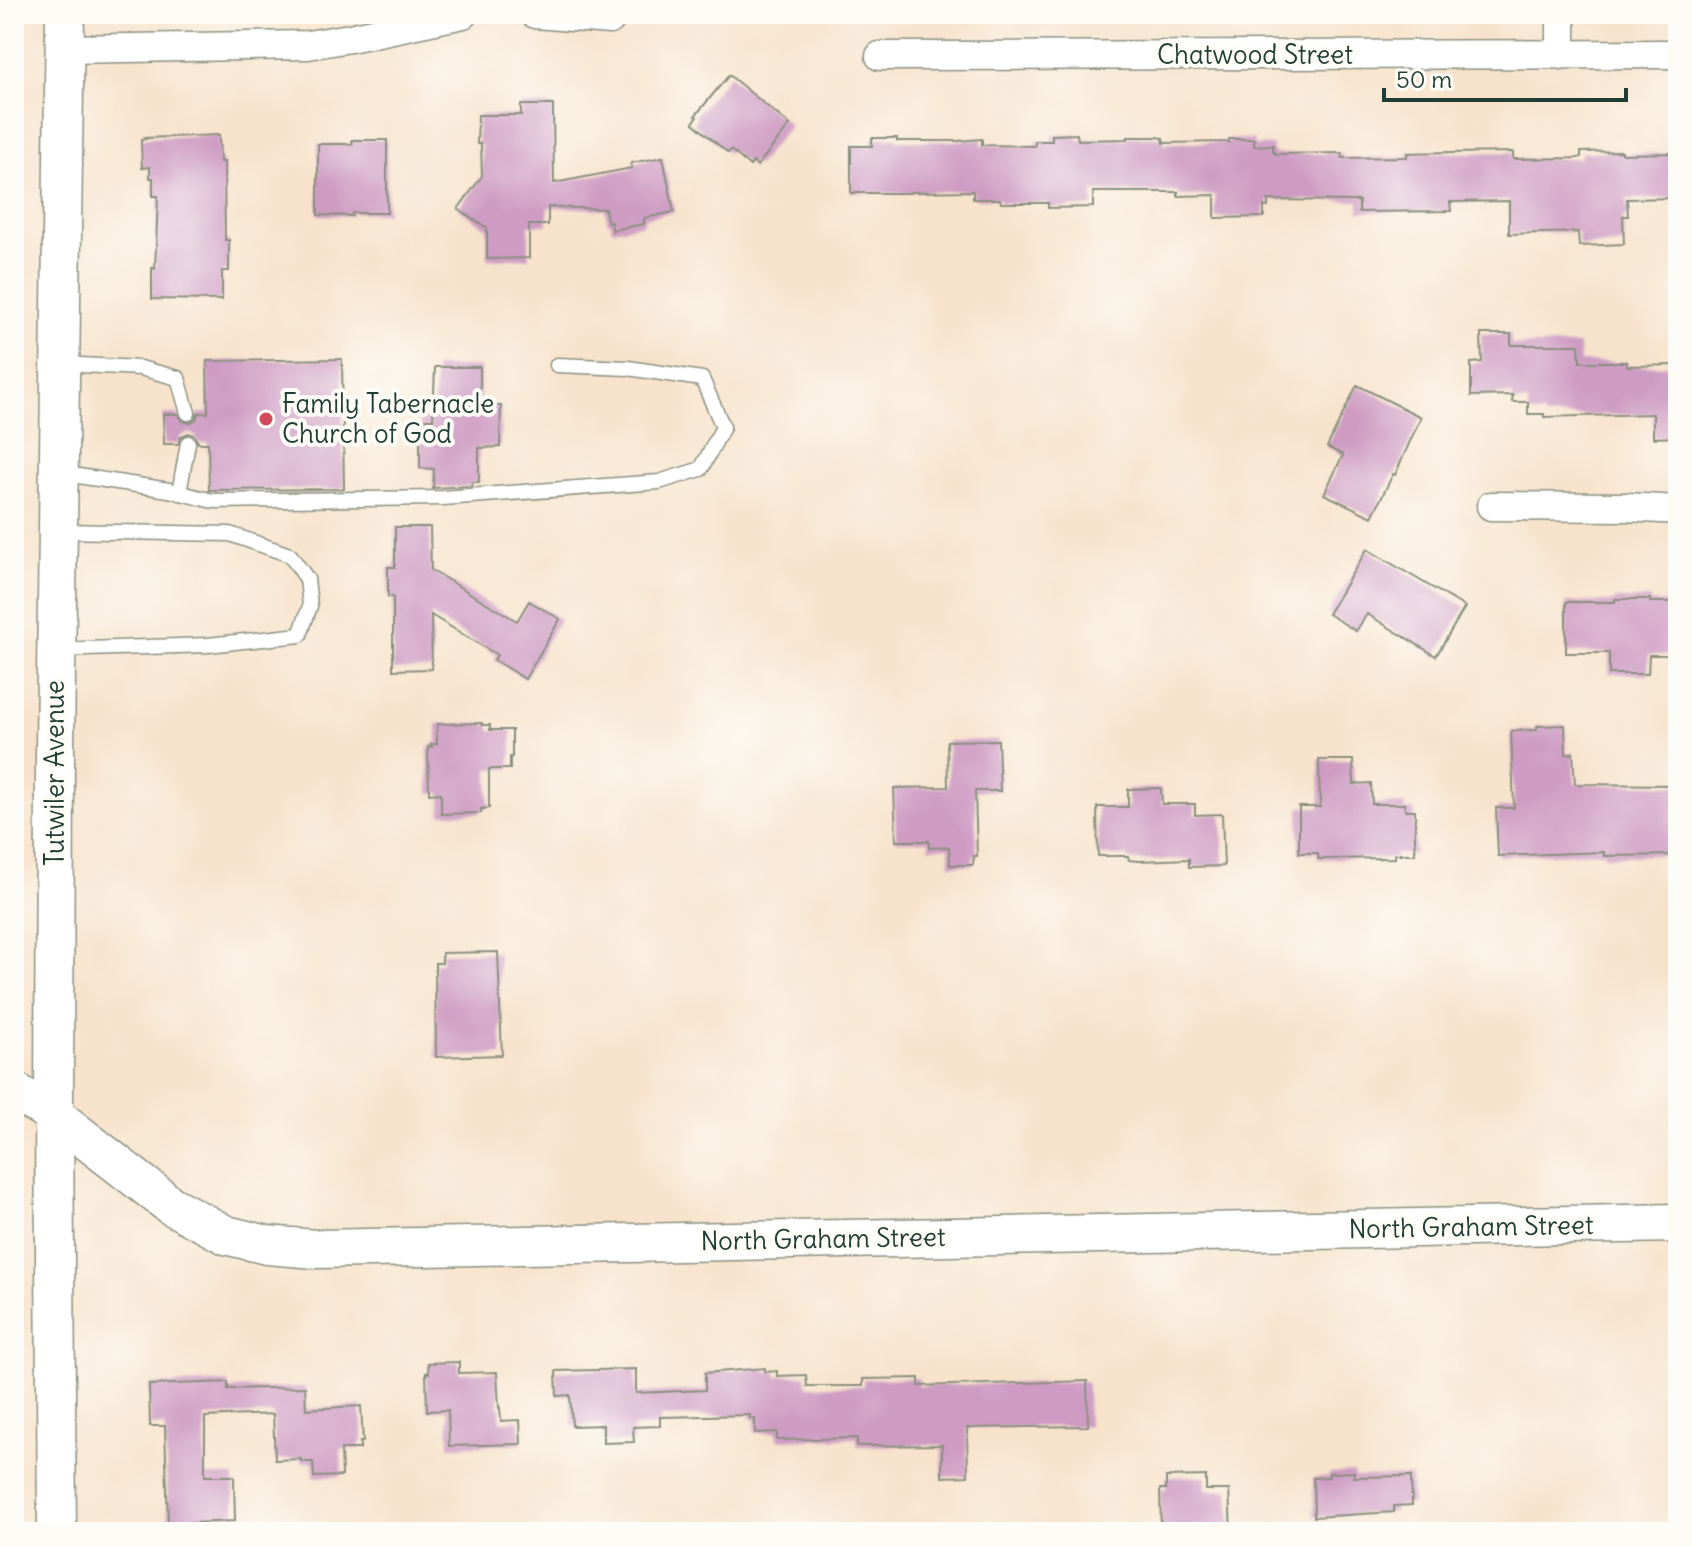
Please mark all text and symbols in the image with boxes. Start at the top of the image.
street label: Chatwood Street [1157,38,1353,71]
scale bar [1384,52,1626,102]
text: 50 m [1396,64,1452,94]
place label: Family Tabernacle Church of God [282,387,494,450]
marker: Family Tabernacle Church of God [257,410,275,428]
street label: Tutwiler Avenue [38,680,71,866]
street label: North Graham Street [1348,1208,1594,1245]
street label: North Graham Street [700,1220,946,1257]

